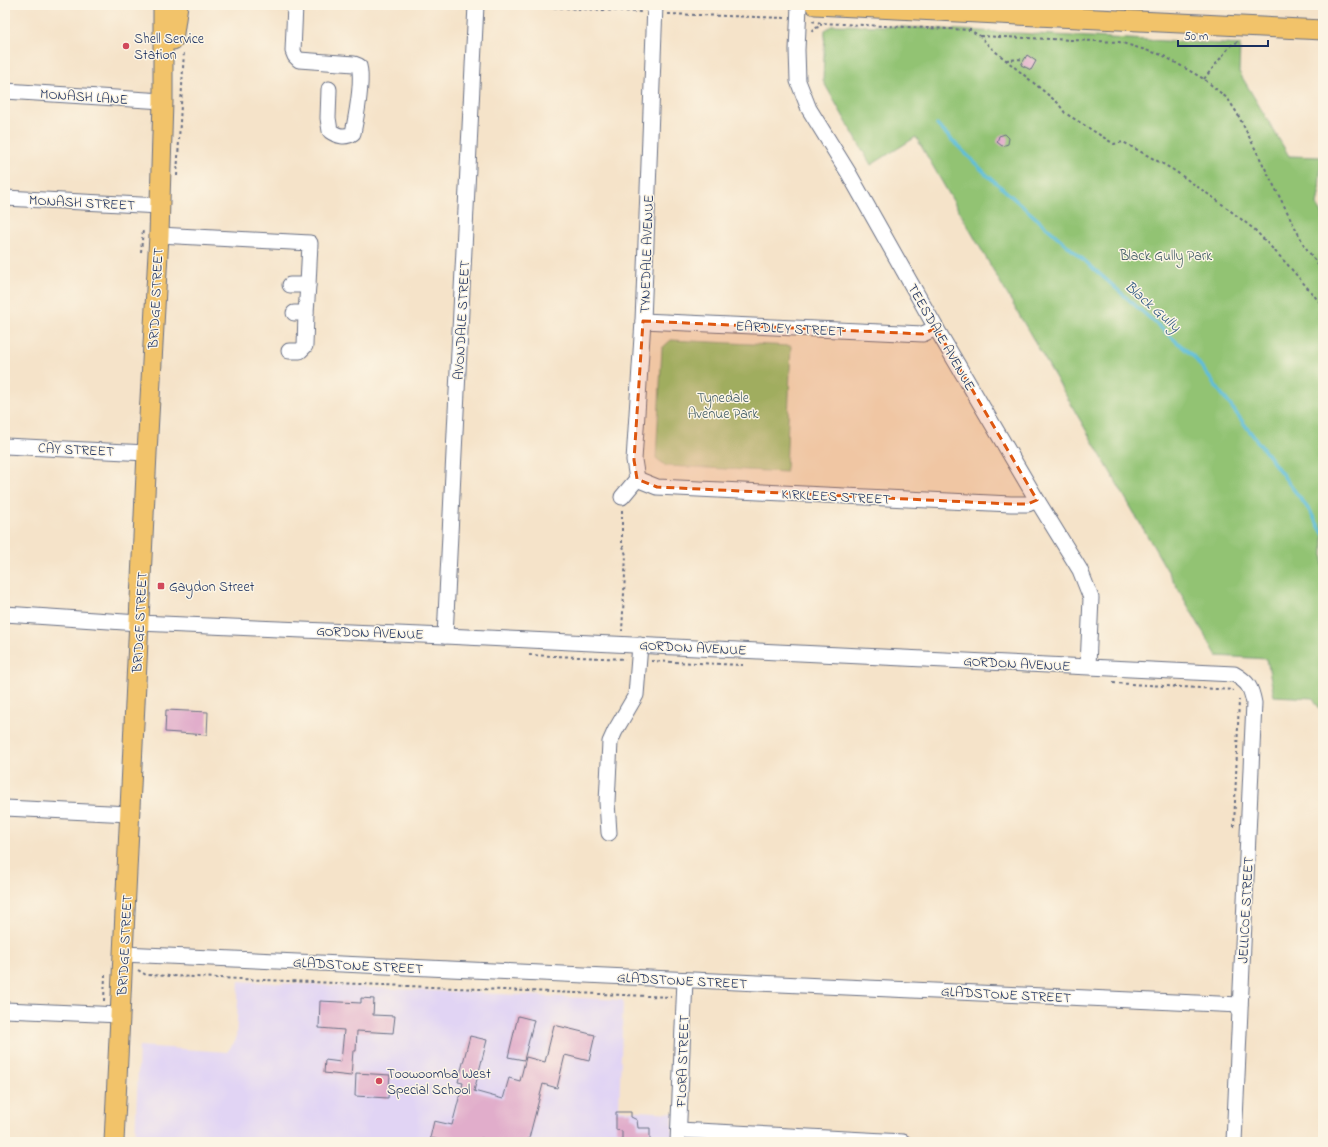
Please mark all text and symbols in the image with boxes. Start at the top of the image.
scale bar [1178,22,1268,48]
text: 50 m [1184,28,1208,46]
place label: Shell Service Station [134,29,205,66]
marker: Shell Service Station [121,41,131,51]
street label: MONASH LANE [39,84,129,111]
street label: MONASH STREET [28,190,135,217]
street label: TYNEDALE AVENUE [635,194,660,314]
park label: Black Gully Park [1119,246,1213,268]
street label: BRIDGE STREET [143,247,170,350]
street label: AVONDALE STREET [449,260,476,380]
water label: Black Gully [1119,276,1186,339]
street label: TEESDALE AVENUE [901,280,980,395]
street label: EARDLEY STREET [735,316,845,343]
park label: Tynedale Avenue Park [688,388,759,425]
street label: CAY STREET [37,438,114,463]
street label: KIRKLEES STREET [781,484,891,511]
street label: BRIDGE STREET [127,571,154,674]
place label: Gaydon Street [169,577,255,599]
marker: Gaydon Street [156,581,166,591]
street label: GORDON AVENUE [316,621,424,646]
street label: GORDON AVENUE [639,635,747,662]
street label: GORDON AVENUE [963,651,1071,678]
street label: JELLICOE STREET [1233,856,1260,964]
street label: BRIDGE STREET [112,894,139,997]
street label: GLADSTONE STREET [292,953,424,980]
street label: GLADSTONE STREET [616,968,748,995]
street label: GLADSTONE STREET [940,982,1072,1009]
street label: FLORA STREET [671,1015,696,1108]
place label: Toowoomba West Special School [387,1064,491,1101]
marker: Toowoomba West Special School [374,1076,384,1086]

